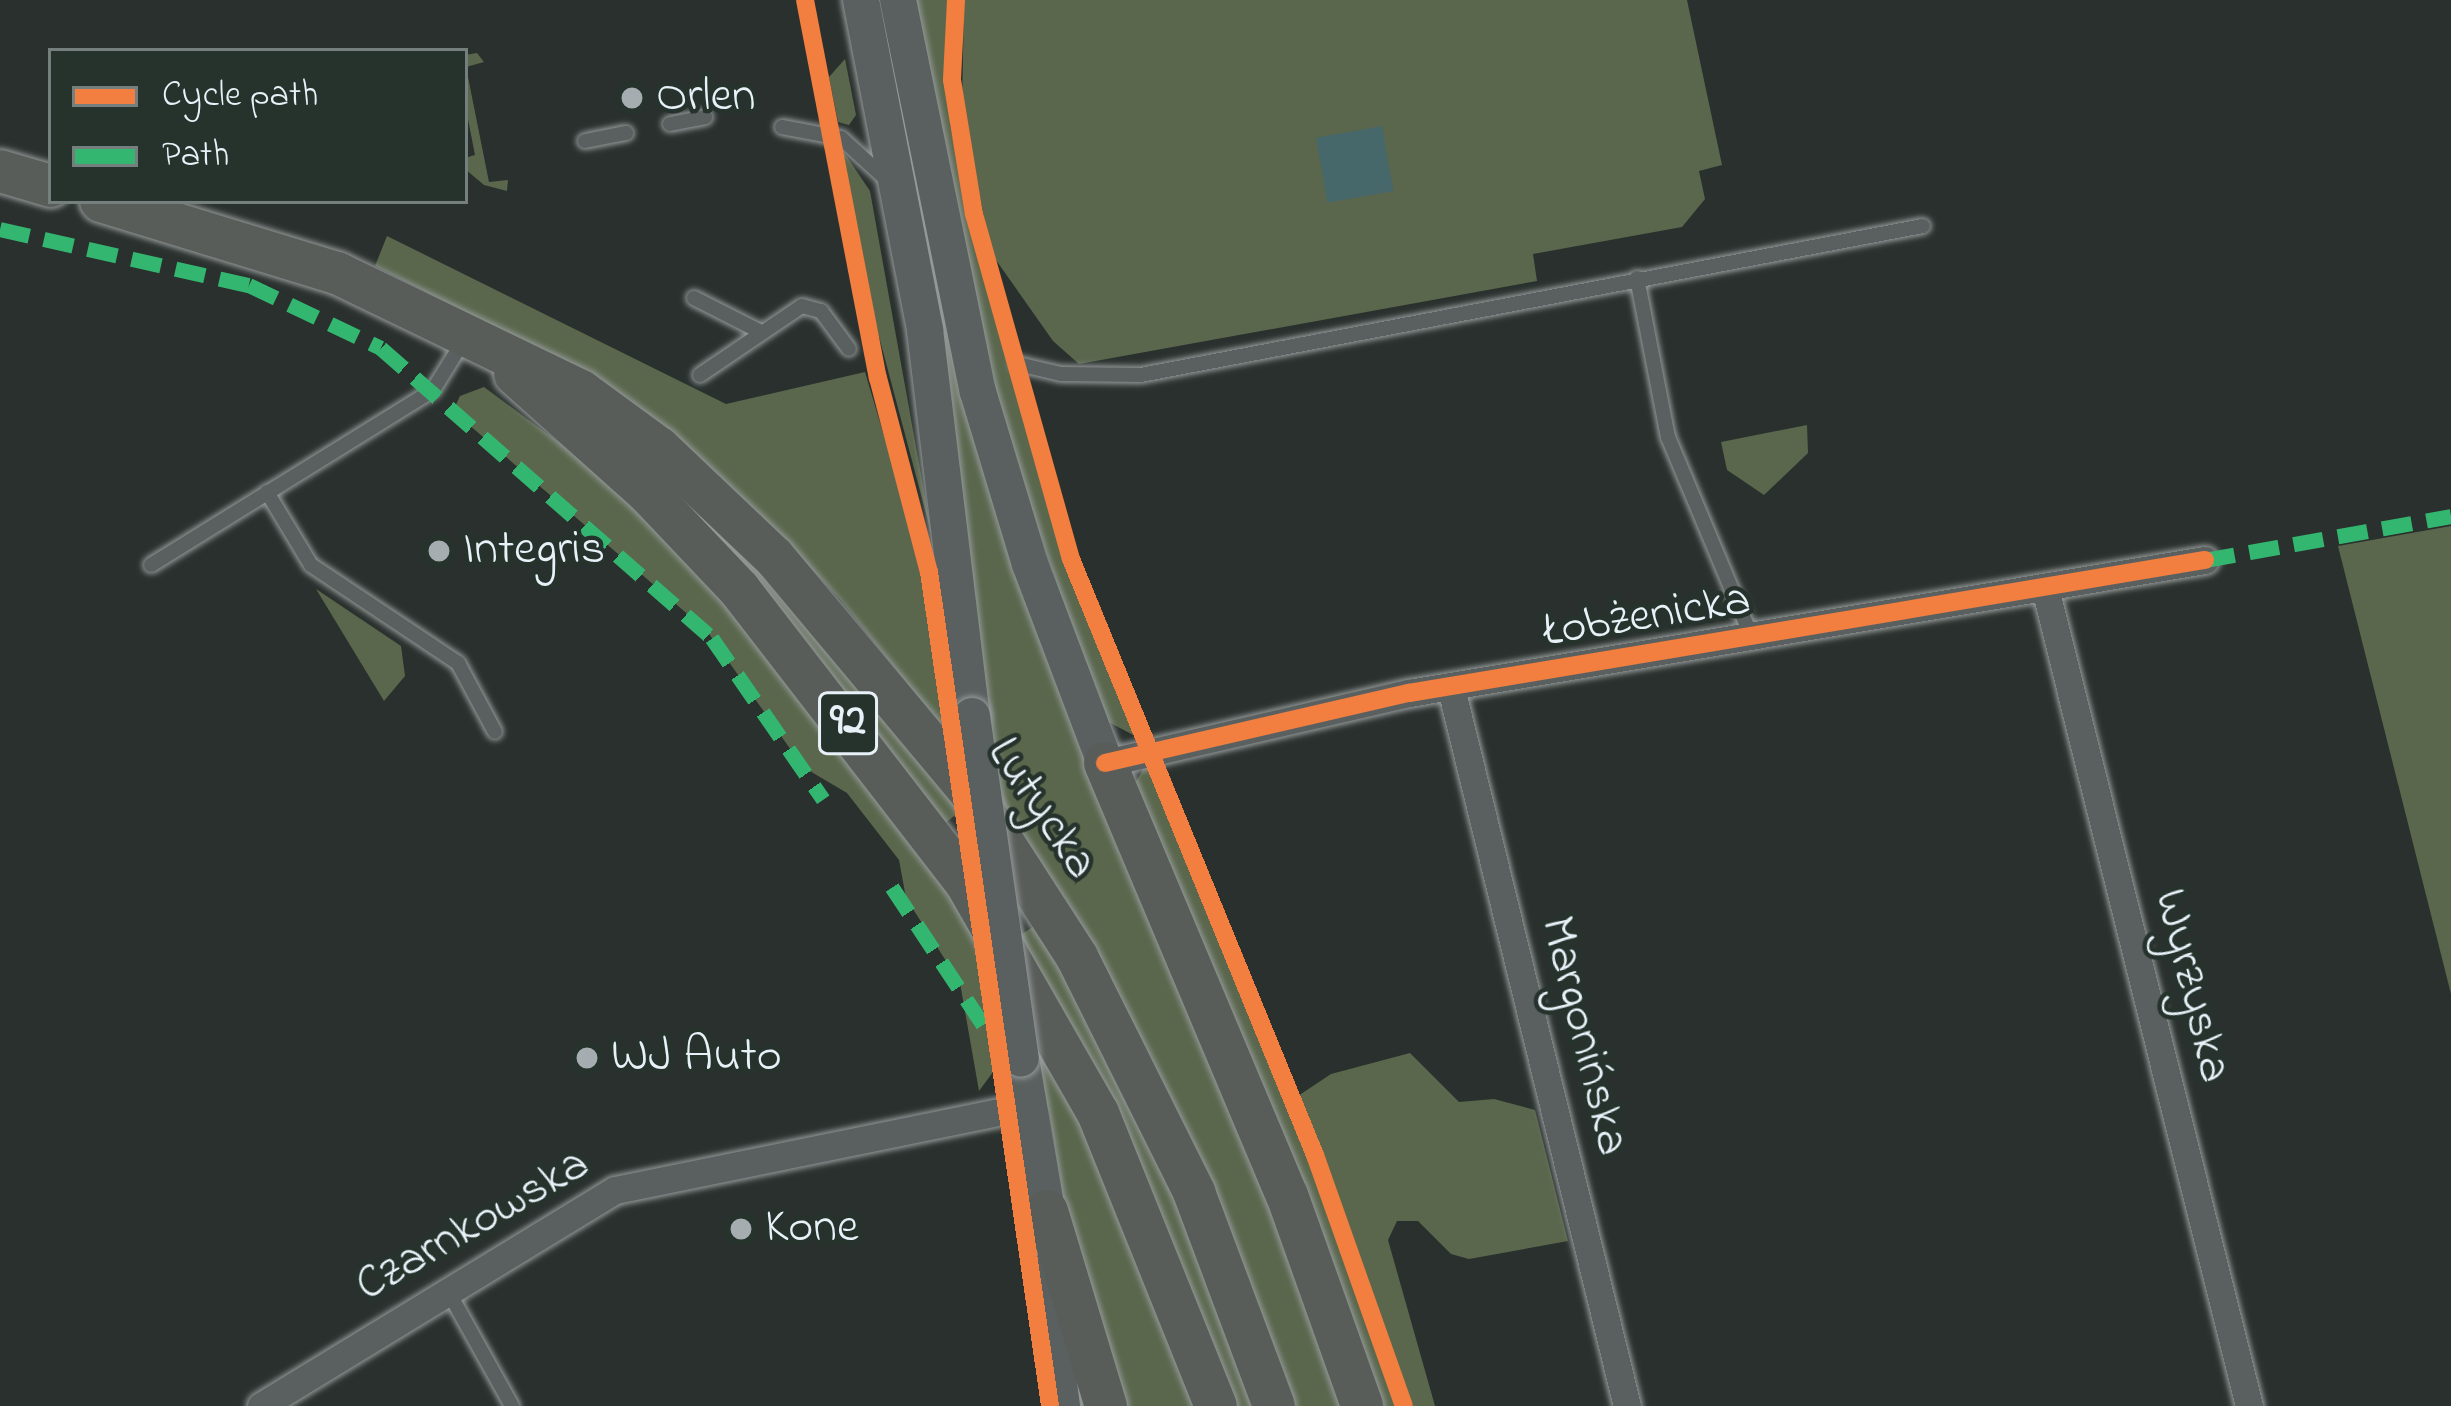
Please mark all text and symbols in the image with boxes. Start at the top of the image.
legend [48,48,468,204]
place label: Orlen [656,69,756,127]
text: Cycle path [162,70,318,123]
marker: Orlen [619,85,645,111]
text: Path [162,130,229,183]
place label: Integris [463,522,605,580]
marker: Integris [426,538,452,564]
street label: Łobżenicka [1539,572,1755,662]
road number: 92 [818,684,878,762]
street label: Lutycka [973,728,1109,890]
street label: Wyrzyska [2139,883,2243,1089]
street label: Margonińska [1526,911,1640,1161]
place label: WJ Auto [611,1029,782,1087]
marker: WJ Auto [574,1045,600,1071]
street label: Czarnkowska [346,1136,600,1316]
place label: Kone [765,1200,858,1258]
marker: Kone [728,1216,754,1242]

